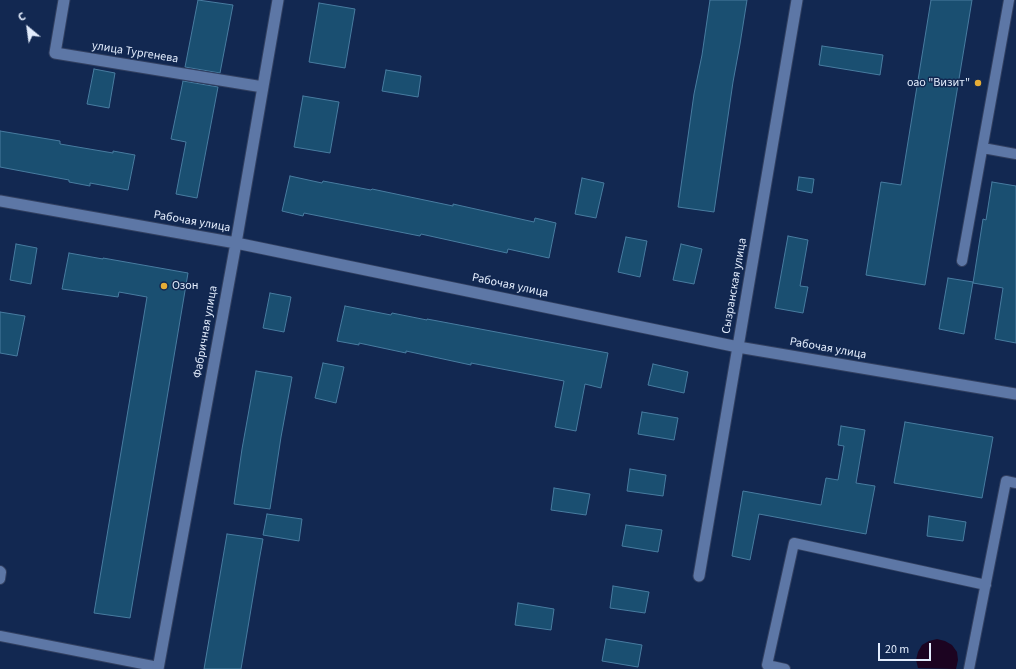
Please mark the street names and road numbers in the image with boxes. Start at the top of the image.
street label: улица Тургенева [91,39,179,67]
street label: Рабочая улица [153,208,231,236]
street label: Сызранская улица [719,237,751,335]
street label: Рабочая улица [471,271,549,301]
street label: Фабричная улица [191,285,221,379]
street label: Рабочая улица [789,335,867,363]

